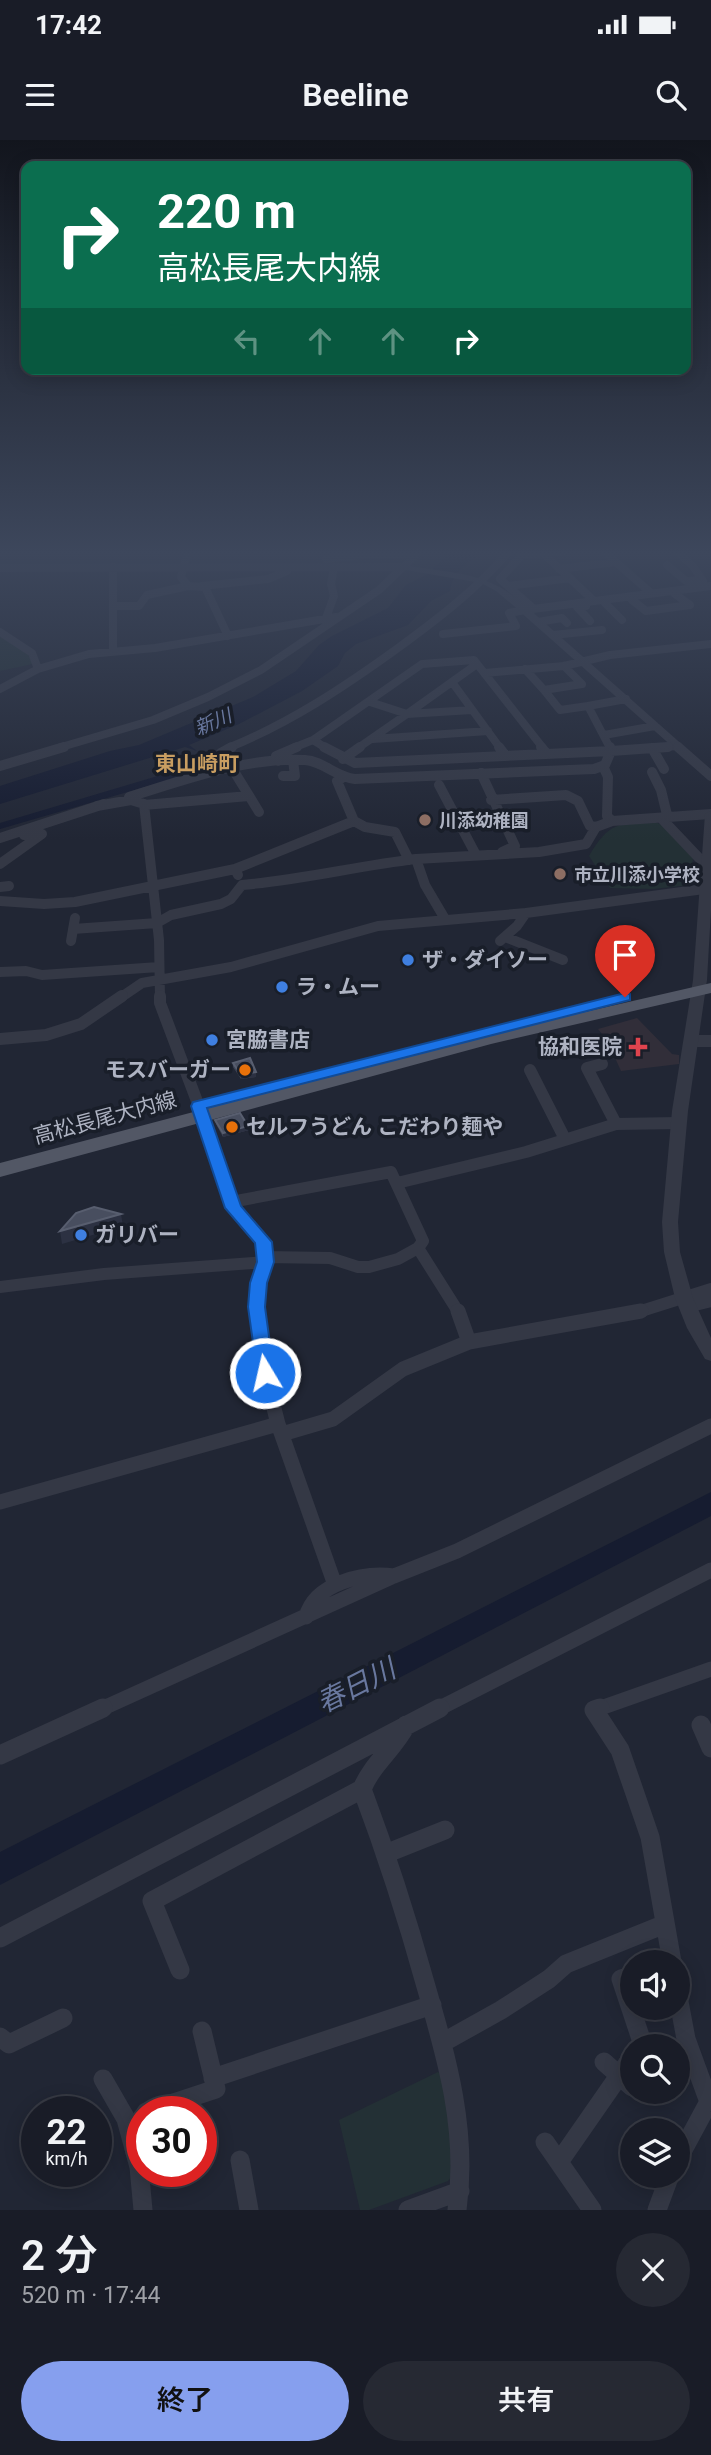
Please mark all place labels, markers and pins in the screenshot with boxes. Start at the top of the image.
place label: 川添幼稚園 [439,810,529,831]
marker: 川添幼稚園 [417,812,433,828]
place label: 市立川添小学校 [574,864,700,885]
marker: 市立川添小学校 [552,866,568,882]
pin [595,925,655,997]
place label: ザ・ダイソー [422,948,548,972]
marker: ザ・ダイソー [400,952,416,968]
place label: ラ・ムー [296,975,380,999]
marker: ラ・ムー [274,979,290,995]
place label: 宮脇書店 [226,1028,310,1052]
marker: 宮脇書店 [204,1032,220,1048]
place label: 協和医院 [538,1035,622,1059]
marker: 協和医院 [628,1037,648,1057]
place label: モスバーガー [105,1058,231,1082]
marker: モスバーガー [237,1062,253,1078]
place label: セルフうどん こだわり麺や [246,1115,503,1139]
marker: セルフうどん こだわり麺や [224,1119,240,1135]
place label: ガリバー [95,1223,179,1247]
marker: ガリバー [73,1227,89,1243]

